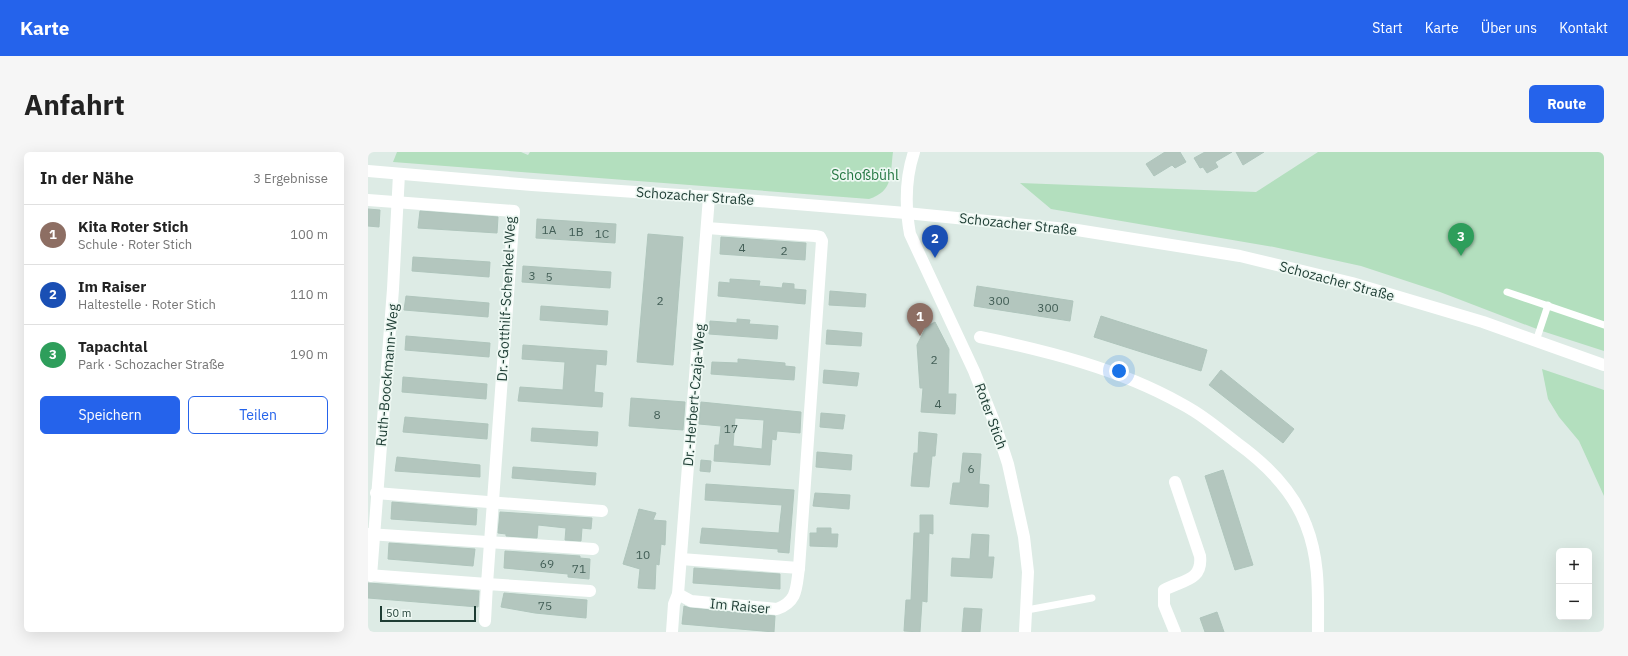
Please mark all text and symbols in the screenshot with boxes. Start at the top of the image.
text: Karte [20,16,69,40]
text: Start [1372,19,1403,37]
text: Karte [1425,19,1459,37]
text: Über uns [1481,19,1537,37]
text: Kontakt [1559,19,1608,37]
button: Route [1529,85,1604,123]
text: Anfahrt [24,86,125,123]
park label: Schoßbühl [831,166,899,184]
text: In der Nähe [40,167,134,189]
text: 3 Ergebnisse [253,170,328,187]
street label: Schozacher Straße [635,183,755,209]
street label: Schozacher Straße [958,209,1078,239]
street label: Dr.-Gotthilf-Schenkel-Weg [493,215,519,382]
text: Kita Roter Stich [78,217,189,236]
house number: 1A [542,222,557,237]
pin: 3 [1448,223,1474,256]
house number: 1B [568,224,584,239]
pin: 2 [922,225,948,258]
text: 1 [49,226,57,243]
text: 100 m [290,226,328,243]
house number: 1C [595,226,610,241]
text: Schule · Roter Stich [78,236,192,253]
house number: 4 [738,240,746,255]
house number: 2 [780,243,788,258]
street label: Schozacher Straße [1278,257,1397,305]
house number: 3 [528,268,536,283]
house number: 5 [545,269,553,284]
text: Im Raiser [78,277,146,296]
text: 2 [49,286,57,303]
text: 110 m [290,286,328,303]
house number: 2 [656,293,664,308]
house number: 300 [988,293,1010,308]
text: Haltestelle · Roter Stich [78,296,216,313]
house number: 300 [1037,300,1059,315]
street label: Ruth-Boockmann-Weg [372,302,402,447]
pin: 1 [907,303,933,336]
street label: Dr.-Herbert-Czaja-Weg [679,322,709,467]
text: Tapachtal [78,337,147,356]
text: 3 [49,346,57,363]
text: 190 m [290,346,328,363]
house number: 2 [930,352,938,367]
text: Park · Schozacher Straße [78,356,224,373]
your location [1109,361,1129,381]
street label: Roter Stich [971,380,1011,452]
button: Speichern [40,396,180,434]
button: Teilen [188,396,328,434]
house number: 4 [934,396,942,411]
house number: 8 [653,407,661,422]
house number: 17 [724,421,738,436]
house number: 6 [967,461,975,476]
house number: 10 [636,547,650,562]
map controls [1556,548,1592,620]
button: + [1556,548,1592,584]
house number: 69 [540,556,554,571]
house number: 71 [572,561,586,576]
button: − [1556,584,1592,620]
street label: Im Raiser [709,594,771,618]
house number: 75 [538,598,552,613]
scale bar [380,604,476,623]
text: 50 m [386,606,411,620]

